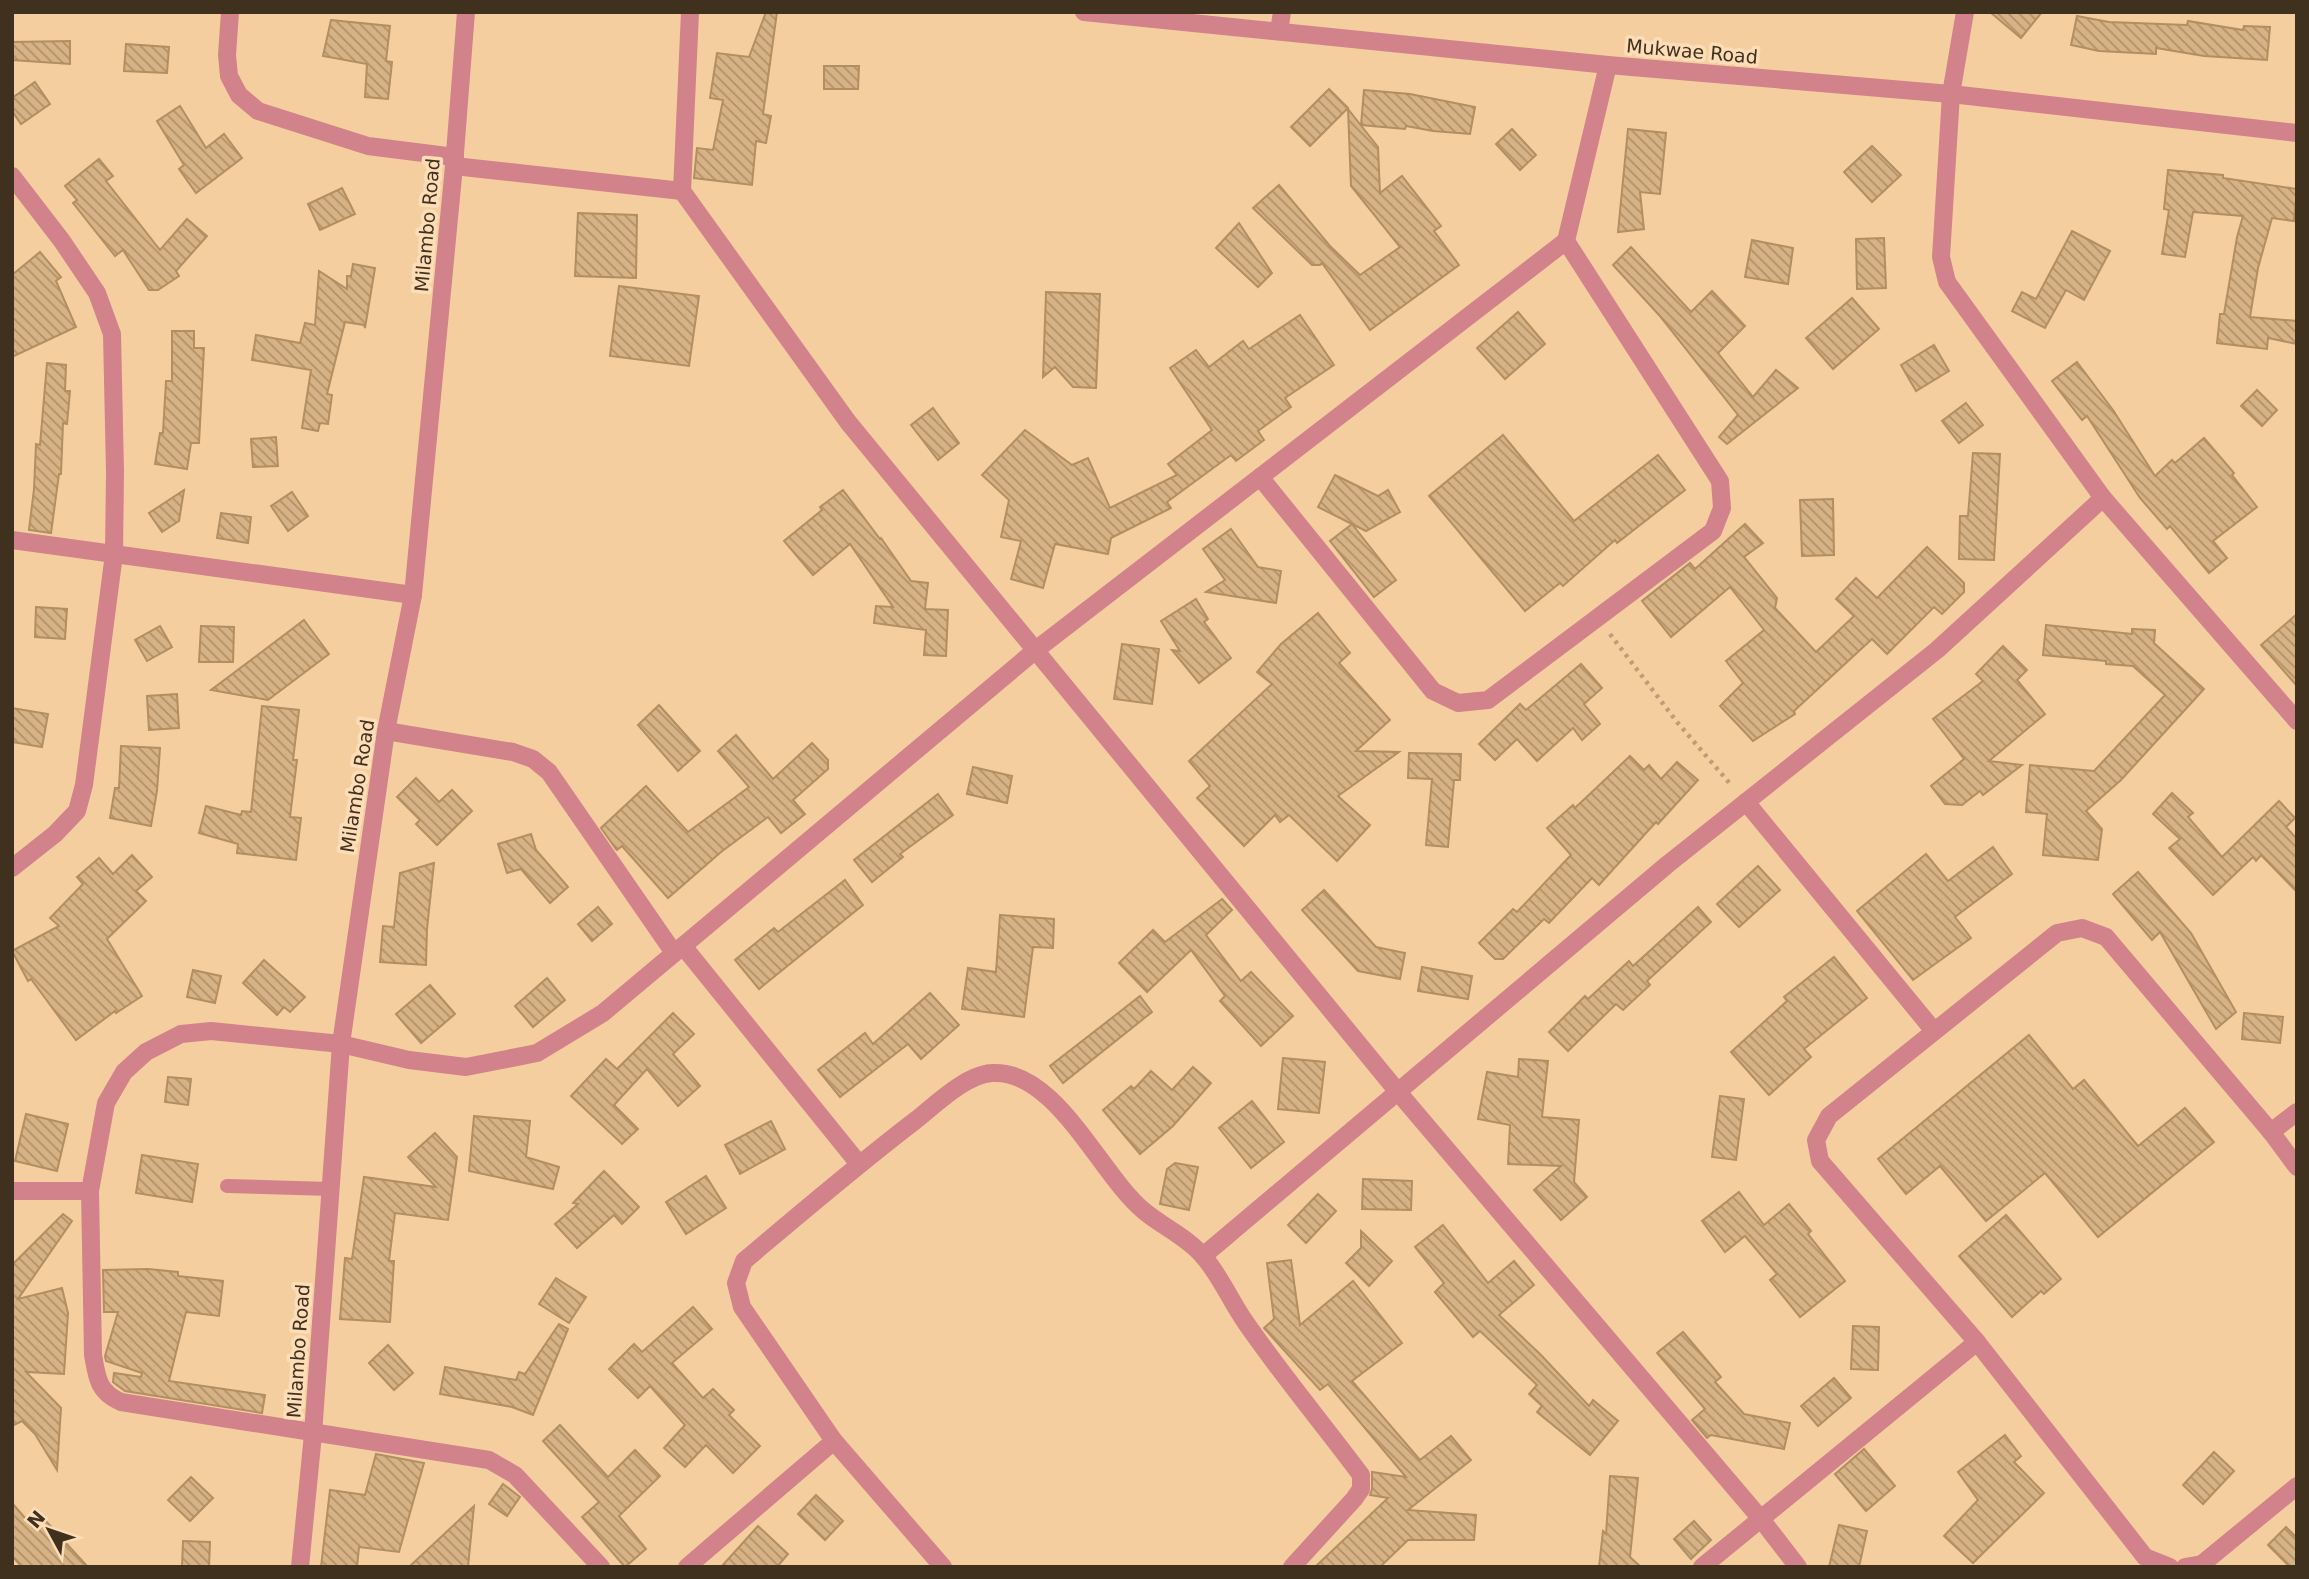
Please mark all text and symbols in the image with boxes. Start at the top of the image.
street label: Mukwae Road [1625,34,1759,68]
street label: Milambo Road [410,157,444,293]
street label: Milambo Road [336,718,378,854]
street label: Milambo Road [282,1283,314,1419]
north arrow [14,1495,84,1565]
text: N [22,1506,50,1532]

